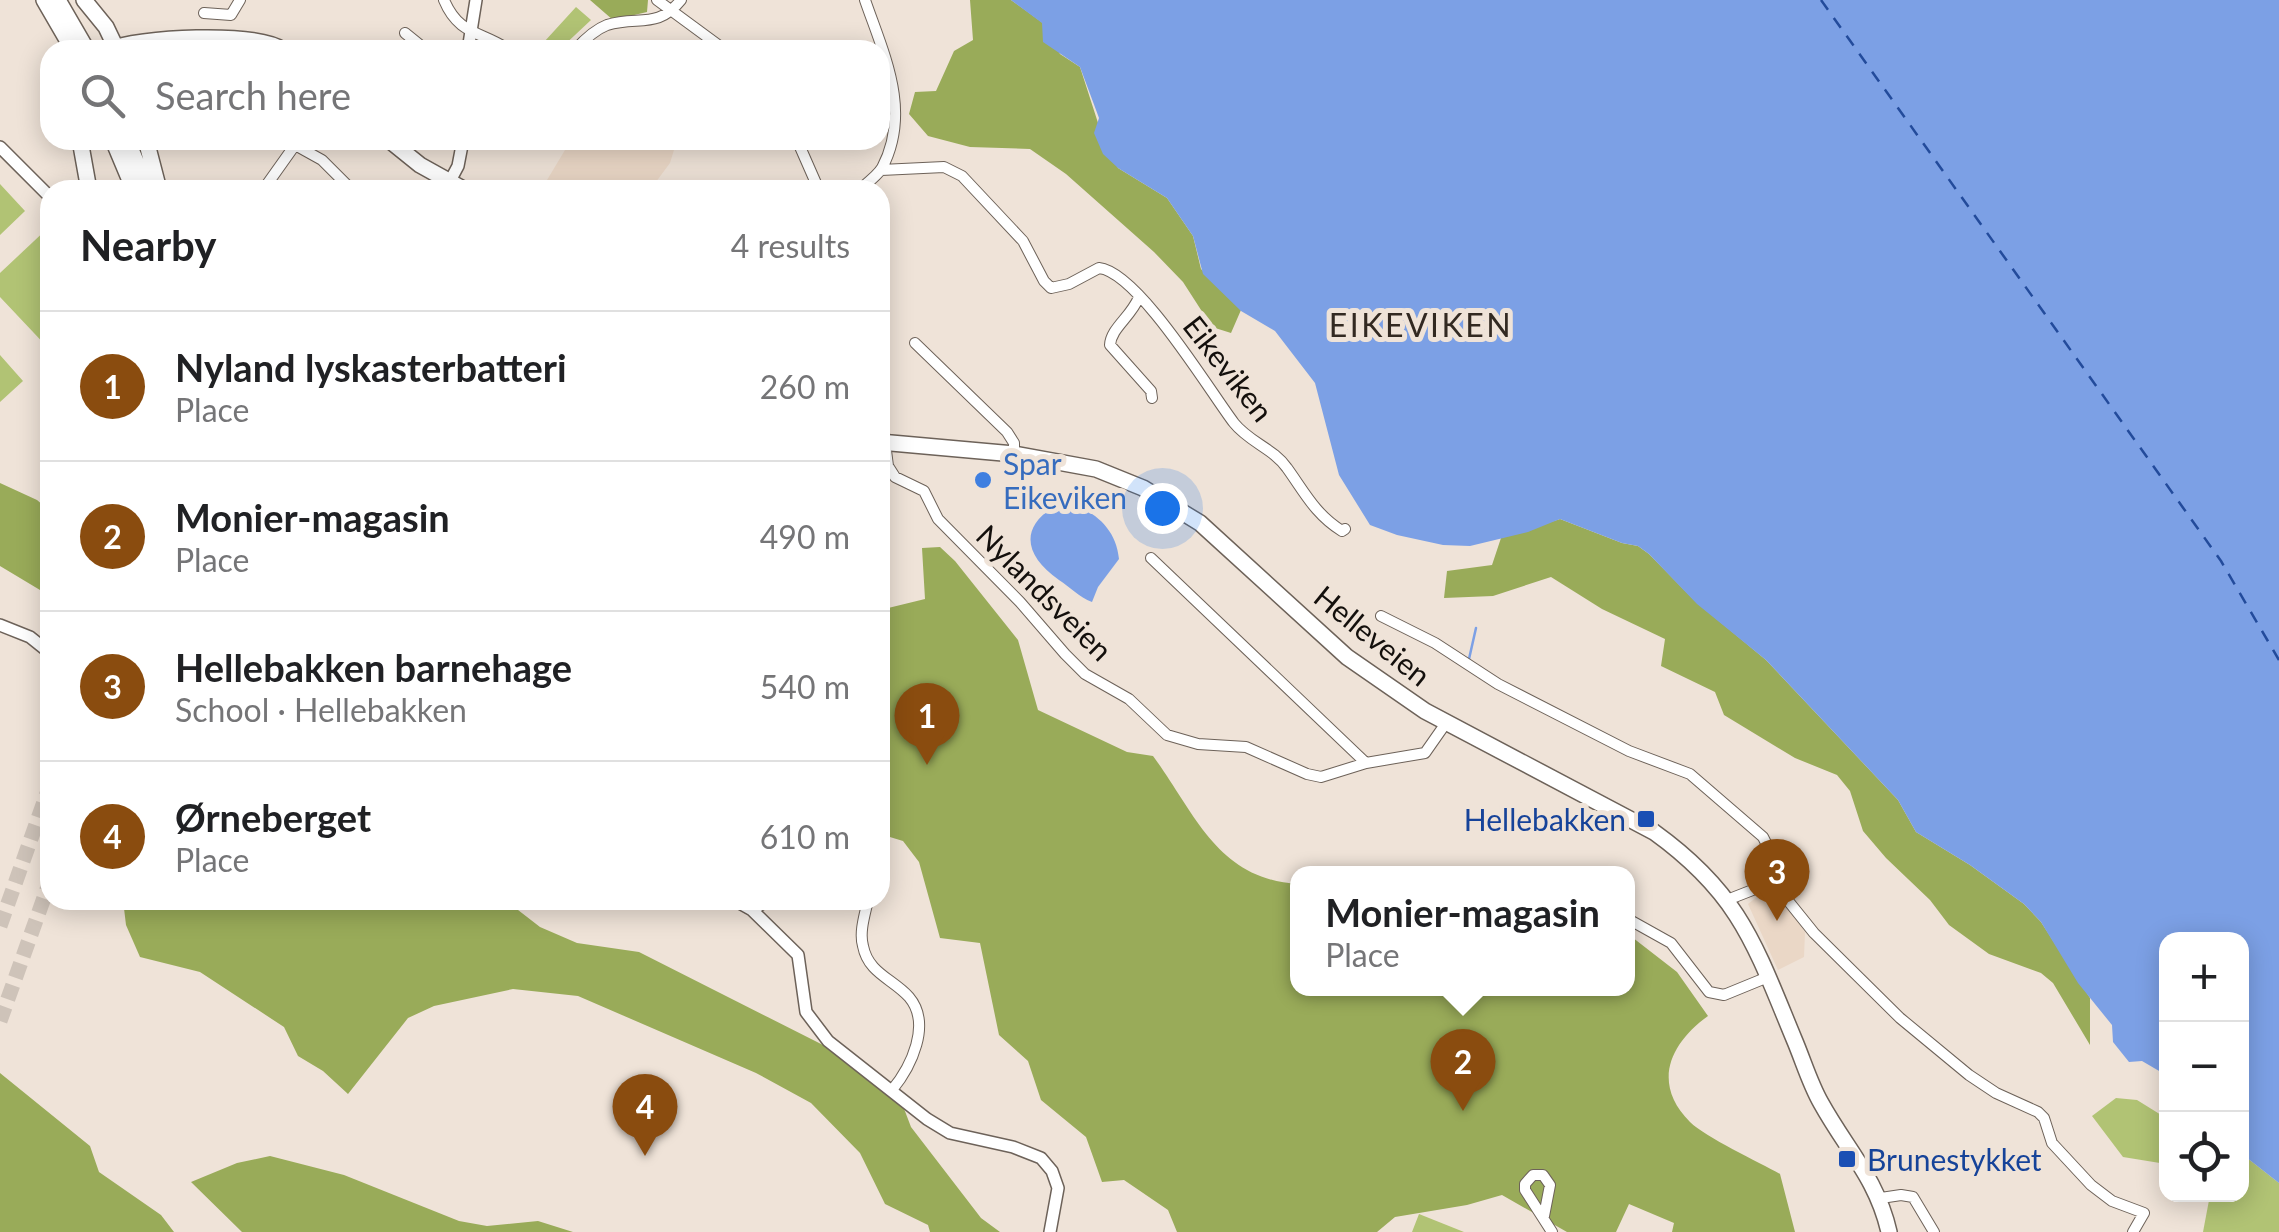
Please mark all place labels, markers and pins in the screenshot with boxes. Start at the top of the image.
place label: Spar Eikeviken [1003,445,1127,515]
marker: Spar Eikeviken [972,469,994,491]
pin: 1 [894,682,960,765]
place label: Hellebakken [1464,801,1626,837]
marker: Hellebakken [1635,808,1657,830]
pin: 3 [1744,838,1810,921]
pin: 2 [1430,1028,1496,1111]
pin: 4 [612,1074,678,1156]
place label: Brunestykket [1867,1141,2042,1177]
marker: Brunestykket [1836,1148,1858,1170]

